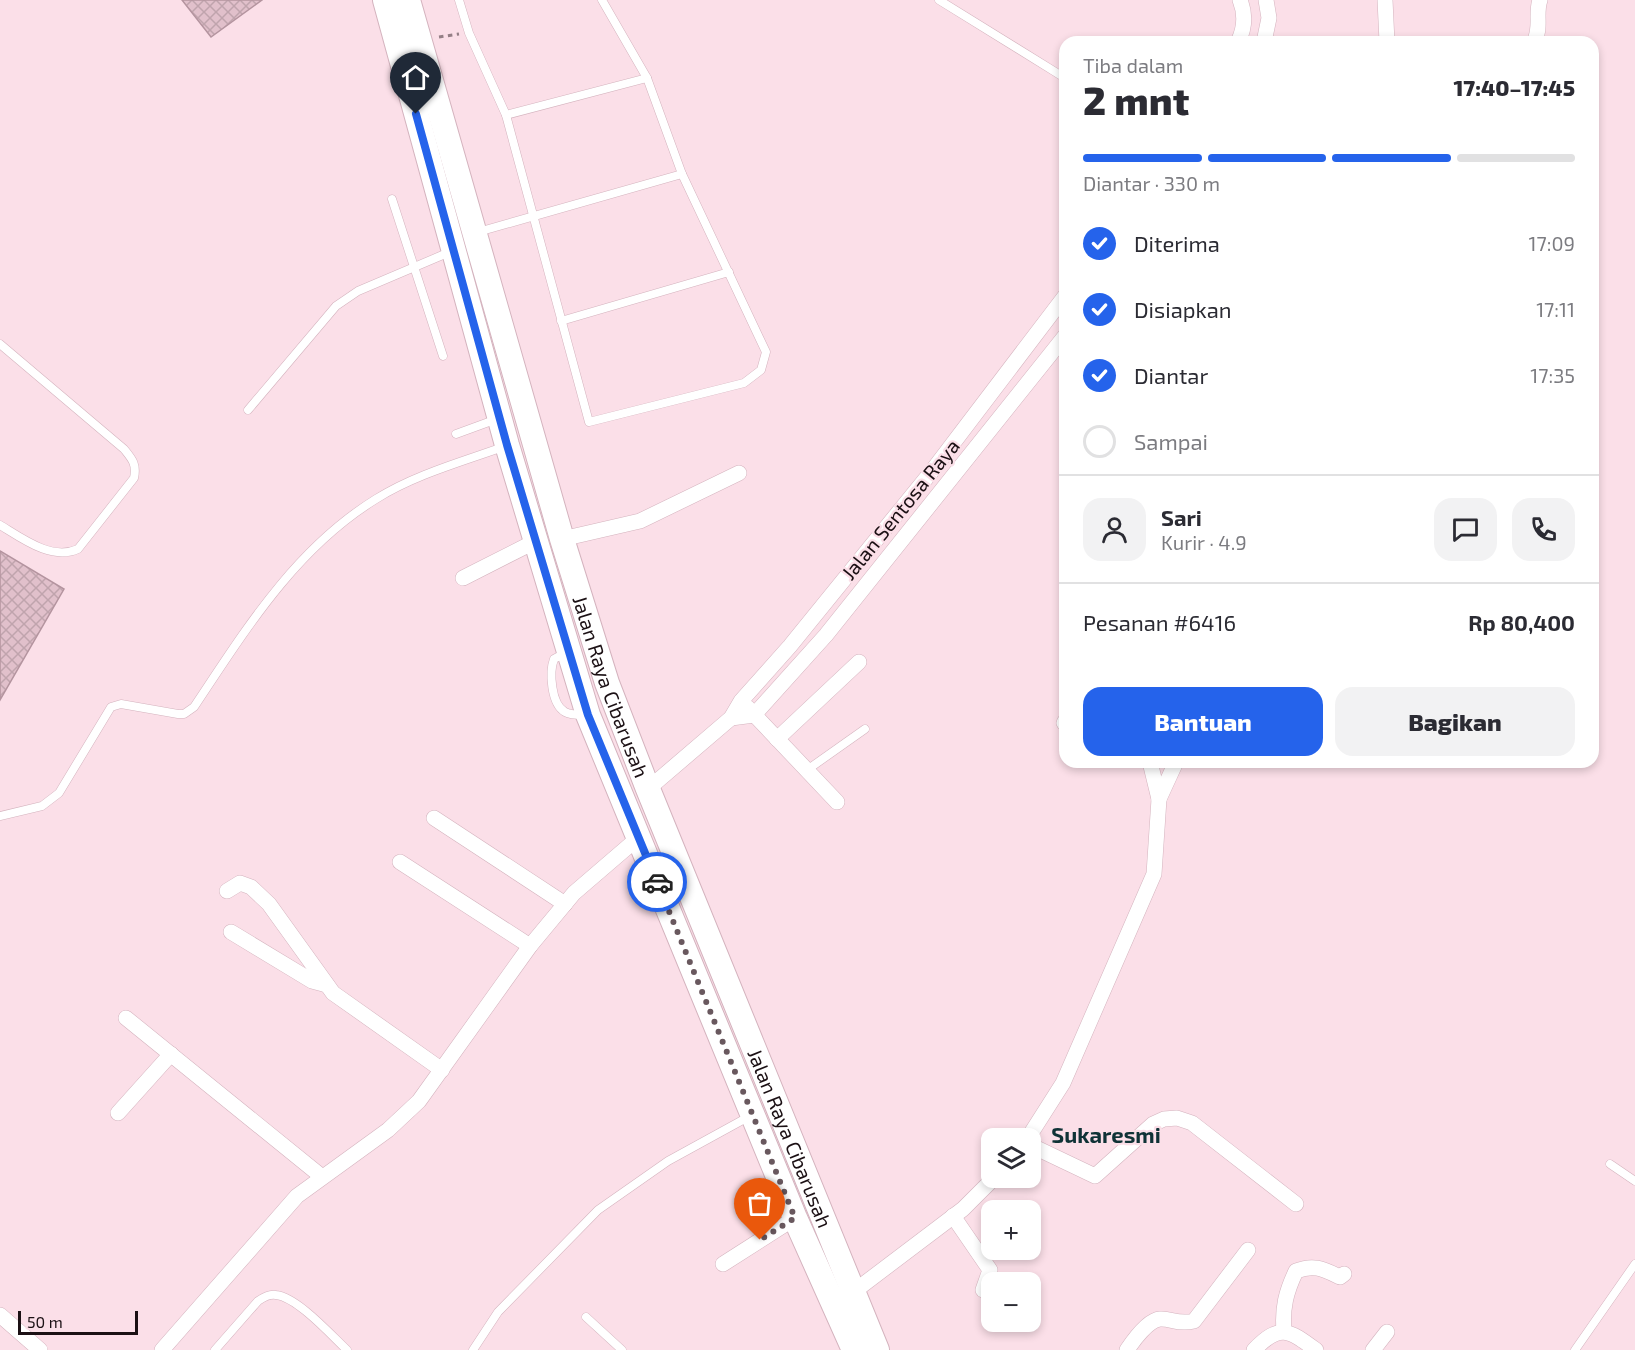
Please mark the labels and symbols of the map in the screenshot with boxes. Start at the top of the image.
pin [390,52,441,114]
street label: Jalan Sentosa Raya [836,434,964,584]
street label: Jalan Raya Cibarusah [568,593,654,781]
courier [627,852,687,912]
street label: Jalan Raya Cibarusah [743,1045,838,1231]
district label: Sukaresmi [1051,1121,1161,1147]
pin [734,1178,785,1240]
scale bar [18,1308,138,1336]

